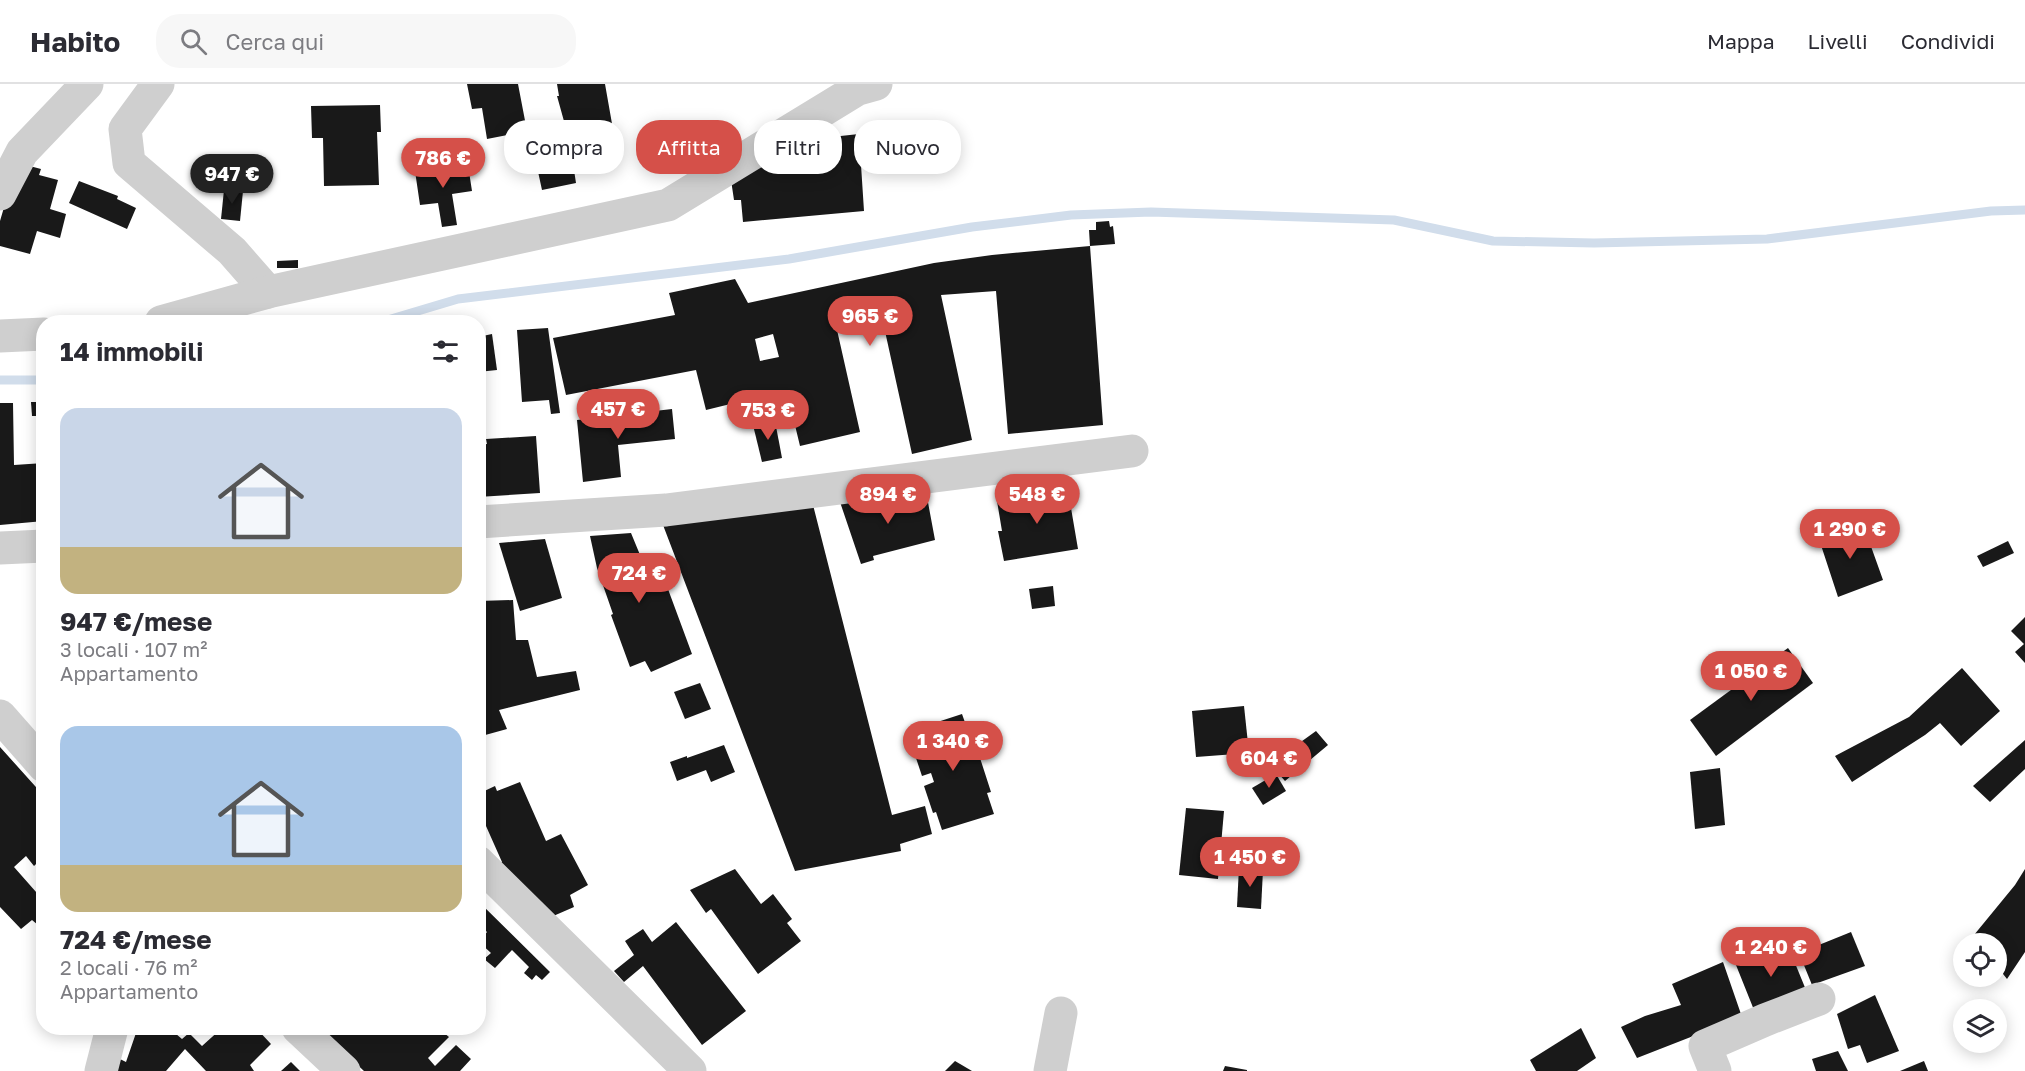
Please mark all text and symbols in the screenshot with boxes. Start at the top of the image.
search box [156,14,576,68]
text: Habito [30,25,120,58]
icon: search [177,25,210,58]
text: Cerca qui [225,28,324,55]
text: Mappa [1707,28,1775,54]
text: Livelli [1808,28,1868,54]
text: Condividi [1901,28,1995,54]
chip: Compra [504,120,624,174]
chip: Affitta [636,120,742,174]
chip: Filtri [754,120,842,174]
chip: Nuovo [854,120,961,174]
pin: 786 € [401,138,485,189]
text: 786 € [415,145,471,169]
pin: 947 € [190,154,274,205]
text: 947 € [204,161,260,185]
pin: 965 € [828,296,912,347]
text: 965 € [842,303,898,327]
icon: filters [429,335,462,368]
text: 14 immobili [60,336,203,367]
pin: 457 € [576,389,660,440]
pin: 753 € [726,390,810,441]
text: 457 € [591,396,645,420]
text: 753 € [741,397,795,421]
icon: home [207,447,315,555]
pin: 894 € [846,474,930,525]
pin: 548 € [995,474,1079,525]
text: 894 € [859,481,917,505]
text: 548 € [1009,481,1065,505]
pin: 1 290 € [1795,509,1905,560]
text: 1 290 € [1814,516,1886,540]
pin: 724 € [597,553,681,604]
text: 724 € [612,560,666,584]
text: 947 €/mese [60,606,212,637]
text: 3 locali · 107 m² [60,637,207,661]
pin: 1 050 € [1696,651,1806,702]
text: 1 050 € [1715,658,1787,682]
text: Appartamento [60,661,198,685]
pin: 1 340 € [898,721,1008,772]
text: 1 340 € [917,728,989,752]
pin: 604 € [1227,738,1311,789]
text: 604 € [1240,745,1298,769]
icon: home [207,765,315,873]
pin: 1 450 € [1195,837,1305,888]
text: 1 450 € [1214,844,1286,868]
text: 724 €/mese [60,924,212,955]
pin: 1 240 € [1716,927,1826,978]
map controls [1953,933,2007,1053]
button: locate [1953,933,2007,987]
text: 1 240 € [1735,934,1807,958]
text: 2 locali · 76 m² [60,955,197,979]
text: Appartamento [60,979,198,1003]
button: layers [1953,999,2007,1053]

